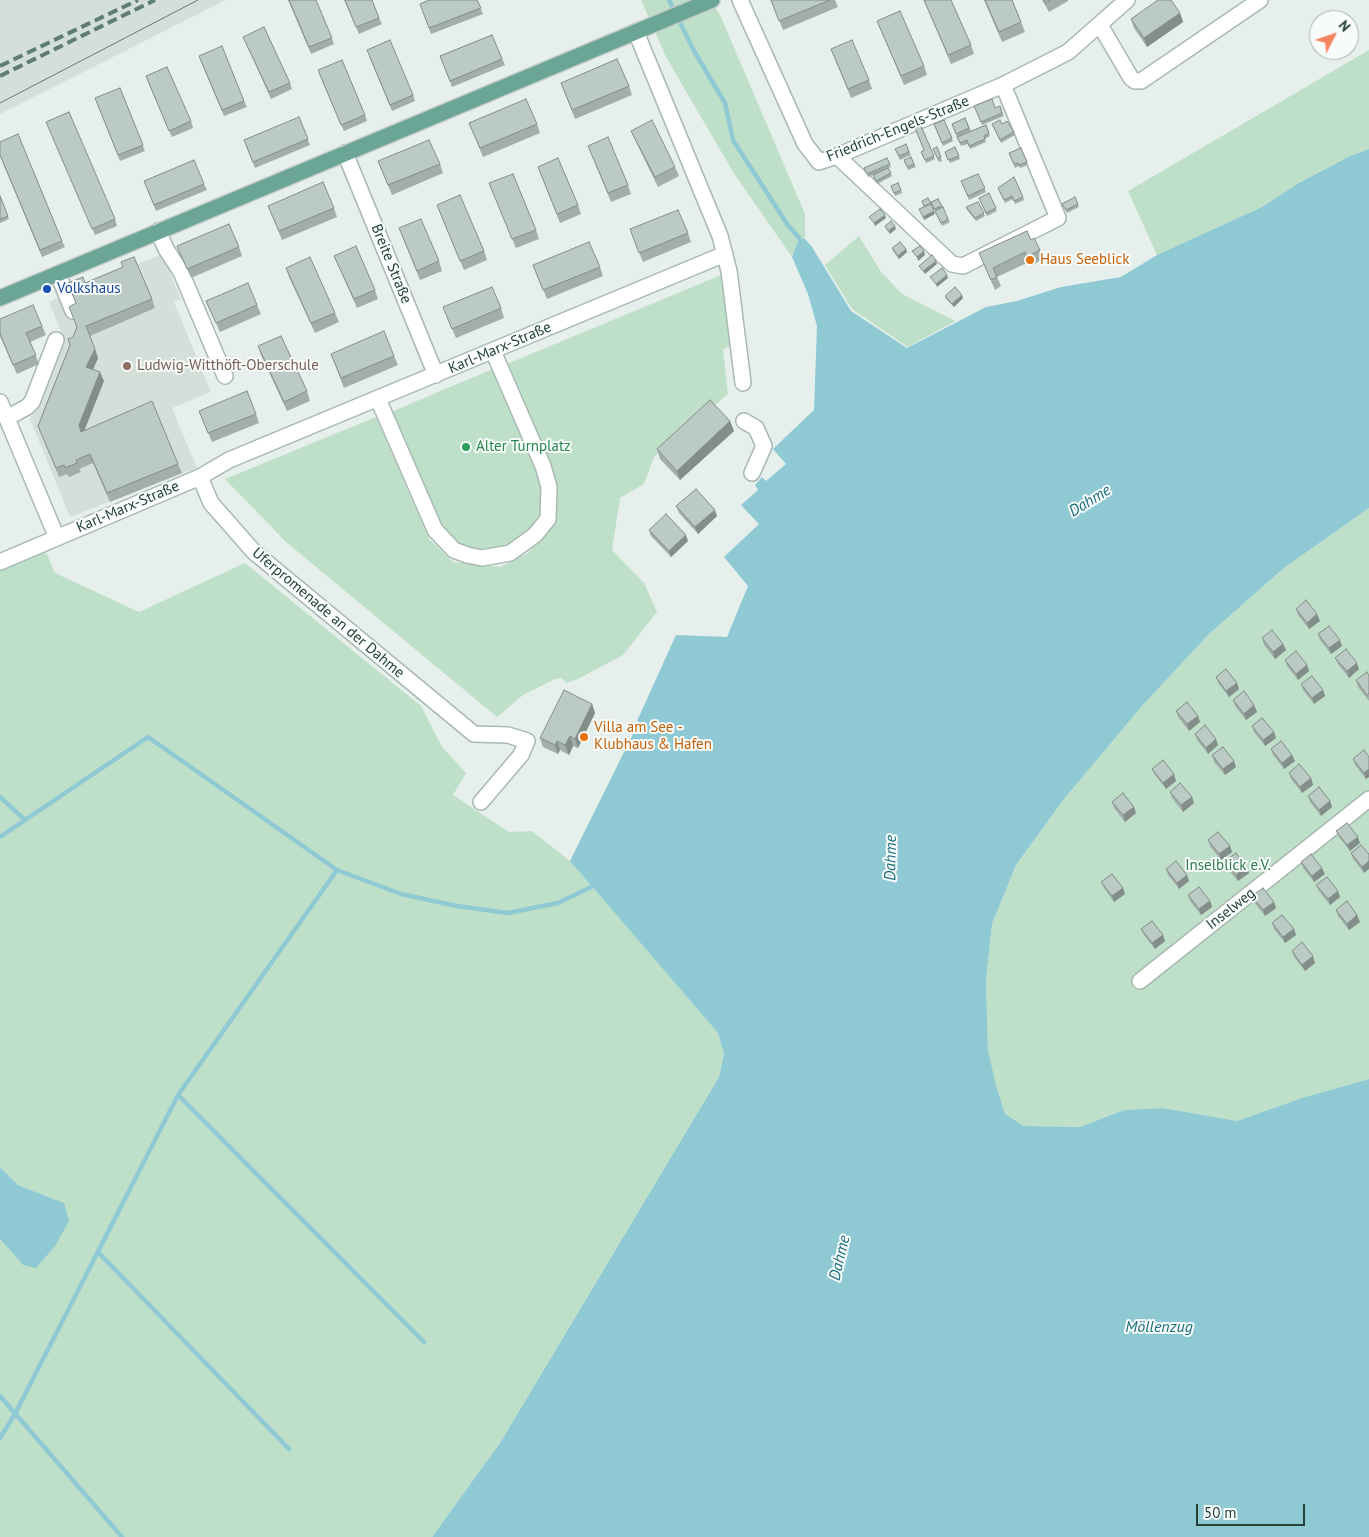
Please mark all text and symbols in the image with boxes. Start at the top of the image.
north arrow [1309,10,1359,60]
text: N [1335,16,1354,35]
street label: Friedrich-Engels-Straße [824,92,972,166]
street label: Breite Straße [367,222,415,306]
place label: Haus Seeblick [1040,251,1129,269]
marker: Haus Seeblick [1024,254,1036,266]
place label: Volkshaus [57,280,121,298]
marker: Volkshaus [41,283,53,295]
street label: Karl-Marx-Straße [446,318,554,378]
place label: Ludwig-Witthöft-Oberschule [137,357,319,375]
marker: Ludwig-Witthöft-Oberschule [121,360,133,372]
place label: Alter Turnplatz [476,438,571,456]
marker: Alter Turnplatz [460,441,472,453]
street label: Karl-Marx-Straße [74,477,182,537]
water label: Dahme [1065,481,1115,521]
street label: Uferpromenade an der Dahme [248,544,408,682]
place label: Villa am See - Klubhaus & Hafen [594,719,712,754]
marker: Villa am See - Klubhaus & Hafen [578,731,590,743]
water label: Dahme [881,835,901,881]
park label: Inselblick e.V. [1185,857,1271,875]
street label: Inselweg [1203,884,1259,934]
water label: Dahme [825,1234,855,1282]
water label: Möllenzug [1125,1317,1193,1337]
scale bar [1199,1494,1308,1526]
text: 50 m [1204,1503,1237,1522]

